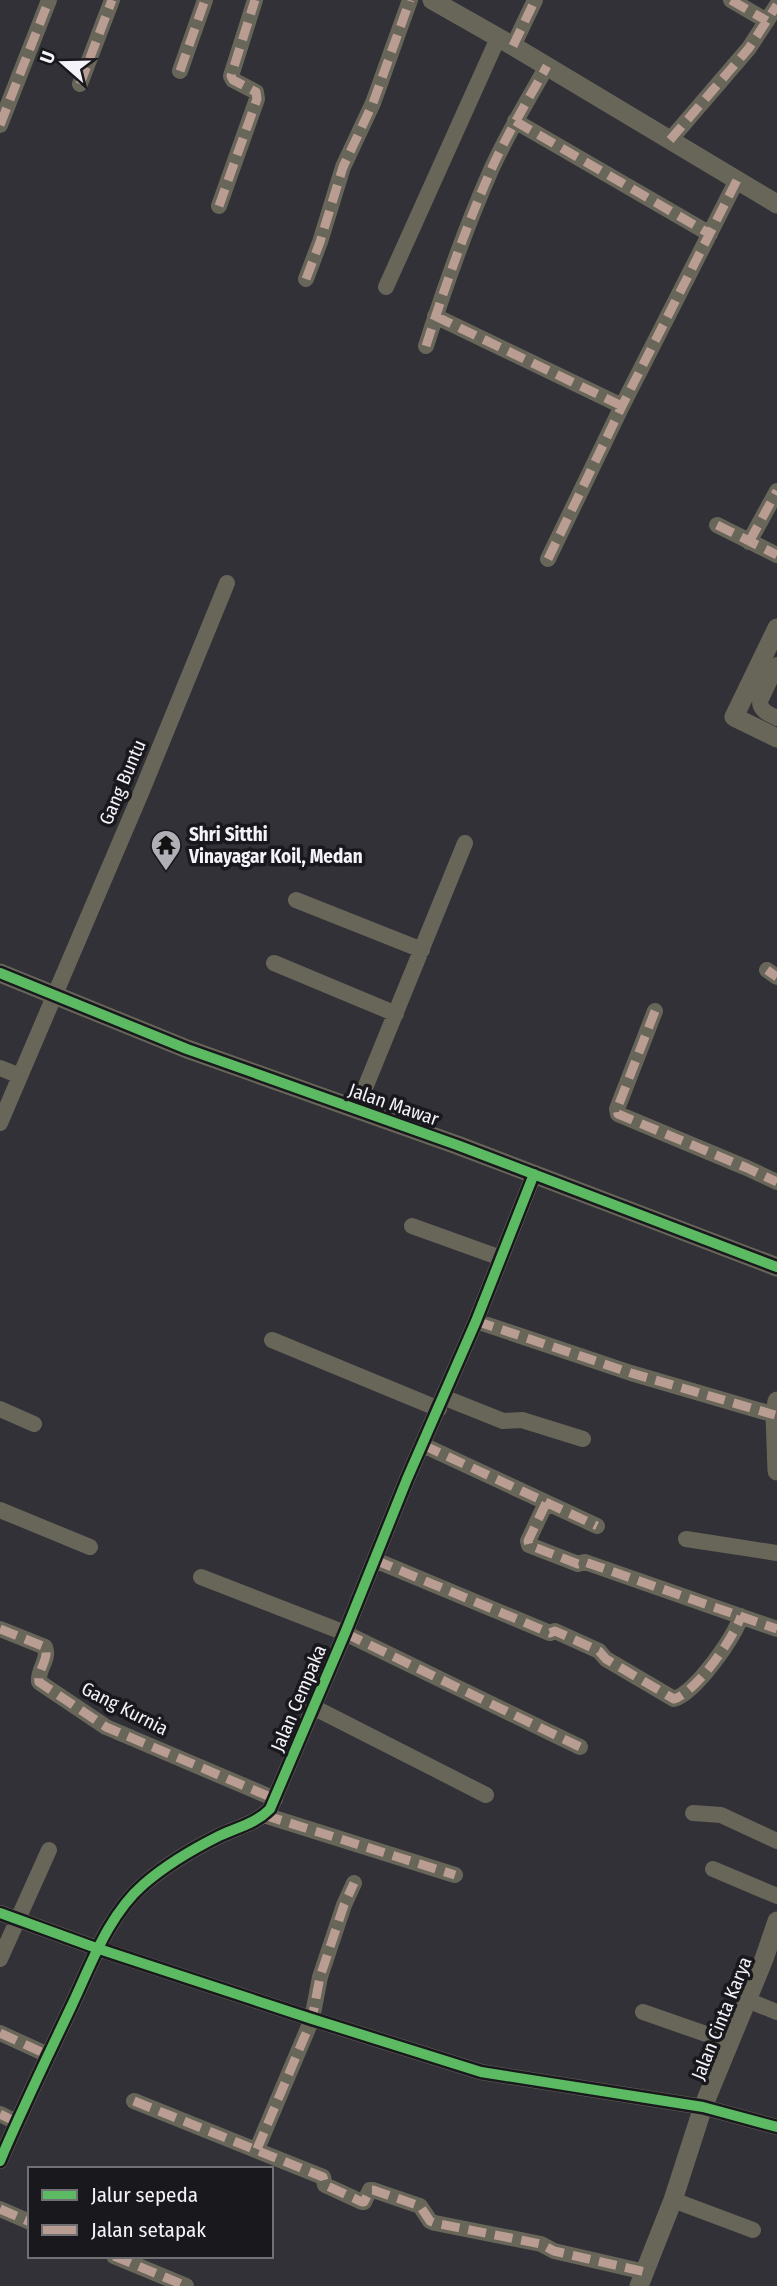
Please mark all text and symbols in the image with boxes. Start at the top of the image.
north arrow [28,28,98,98]
text: U [35,48,60,67]
street label: Gang Buntu [94,736,151,828]
place label: Shri Sitthi Vinayagar Koil, Medan [188,823,363,868]
temple icon: Shri Sitthi Vinayagar Koil, Medan [149,828,183,872]
street label: Jalan Mawar [346,1078,442,1131]
street label: Jalan Cempaka [266,1641,331,1755]
street label: Gang Kurnia [78,1677,172,1740]
street label: Jalan Cinta Karya [686,1953,757,2083]
legend [28,2167,273,2258]
text: Jalur sepeda [91,2182,198,2208]
text: Jalan setapak [91,2217,206,2243]

